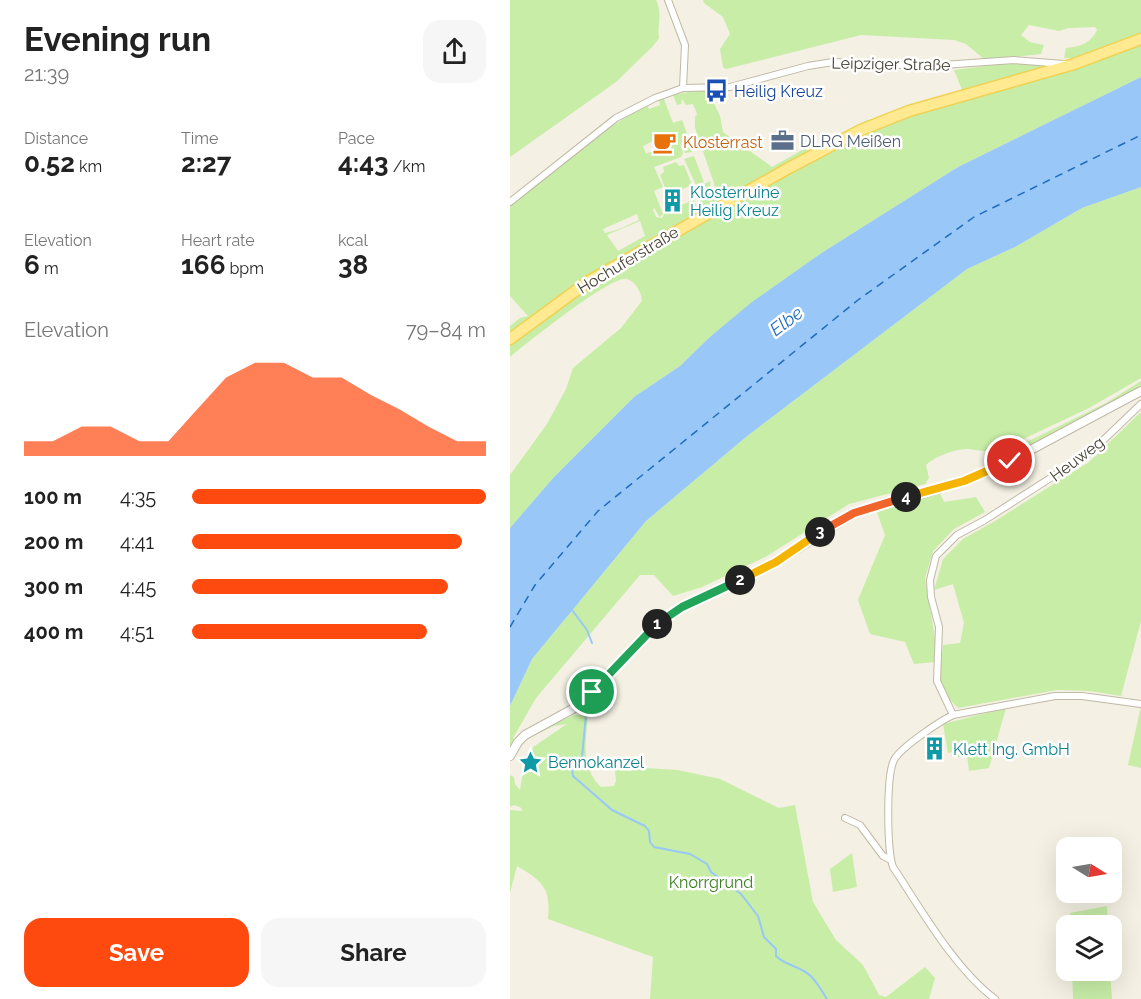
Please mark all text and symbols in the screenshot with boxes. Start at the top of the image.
text: Evening run [24,20,211,59]
button: share [423,20,486,83]
street label: Leipziger Straße [831,53,951,75]
text: 21:39 [24,62,69,86]
bus stop icon: Heilig Kreuz [703,78,729,104]
place label: Heilig Kreuz [734,82,823,101]
office icon: DLRG Meißen [769,128,795,154]
text: Distance [24,129,88,148]
text: Time [181,129,218,148]
text: Pace [338,129,375,148]
cafe icon: Klosterrast [652,129,678,155]
place label: DLRG Meißen [800,132,901,151]
place label: Klosterrast [683,133,763,152]
text: 0.52 [24,148,75,178]
text: 2:27 [181,148,231,178]
text: 4:43 [338,148,389,178]
text: km [75,157,102,176]
text: /km [389,157,426,176]
place label: Klosterruine Heilig Kreuz [690,183,779,220]
building icon: Klosterruine Heilig Kreuz [659,188,685,214]
street label: Hochuferstraße [574,222,682,298]
text: Elevation [24,231,92,250]
text: Heart rate [181,231,255,250]
text: kcal [338,231,368,250]
text: 6 [24,250,40,280]
text: 166 [181,250,225,280]
text: 38 [338,250,368,280]
text: m [40,259,59,278]
text: bpm [225,259,264,278]
water label: Elbe [765,302,807,340]
text: Elevation [24,318,109,342]
text: 79–84 m [406,318,486,342]
street label: Heuweg [1046,433,1108,485]
pin [984,435,1035,486]
icon: check [993,444,1026,477]
pin: 4 [891,482,921,512]
text: 100 m [24,485,82,509]
text: 4:35 [120,485,156,509]
text: 4 [901,487,911,506]
pin: 3 [805,517,835,547]
text: 3 [816,522,824,541]
text: 200 m [24,530,83,554]
text: 4:41 [120,530,154,554]
pin: 2 [725,565,755,595]
text: 2 [735,570,745,589]
text: 300 m [24,575,83,599]
text: 4:45 [120,575,157,599]
pin: 1 [642,609,672,639]
text: 1 [653,614,661,633]
text: 400 m [24,620,83,644]
text: 4:51 [120,620,154,644]
pin [566,666,617,717]
icon: arrive [575,675,608,708]
building icon: Klett Ing. GmbH [922,736,948,762]
place label: Klett Ing. GmbH [953,740,1070,759]
place icon: Bennokanzel [517,749,543,775]
place label: Bennokanzel [548,753,645,772]
north arrow [1056,837,1122,903]
map controls [1056,837,1122,981]
park label: Knorrgrund [669,873,753,892]
button: layers [1056,915,1122,981]
button: Save [24,918,249,987]
button: Share [261,918,486,987]

